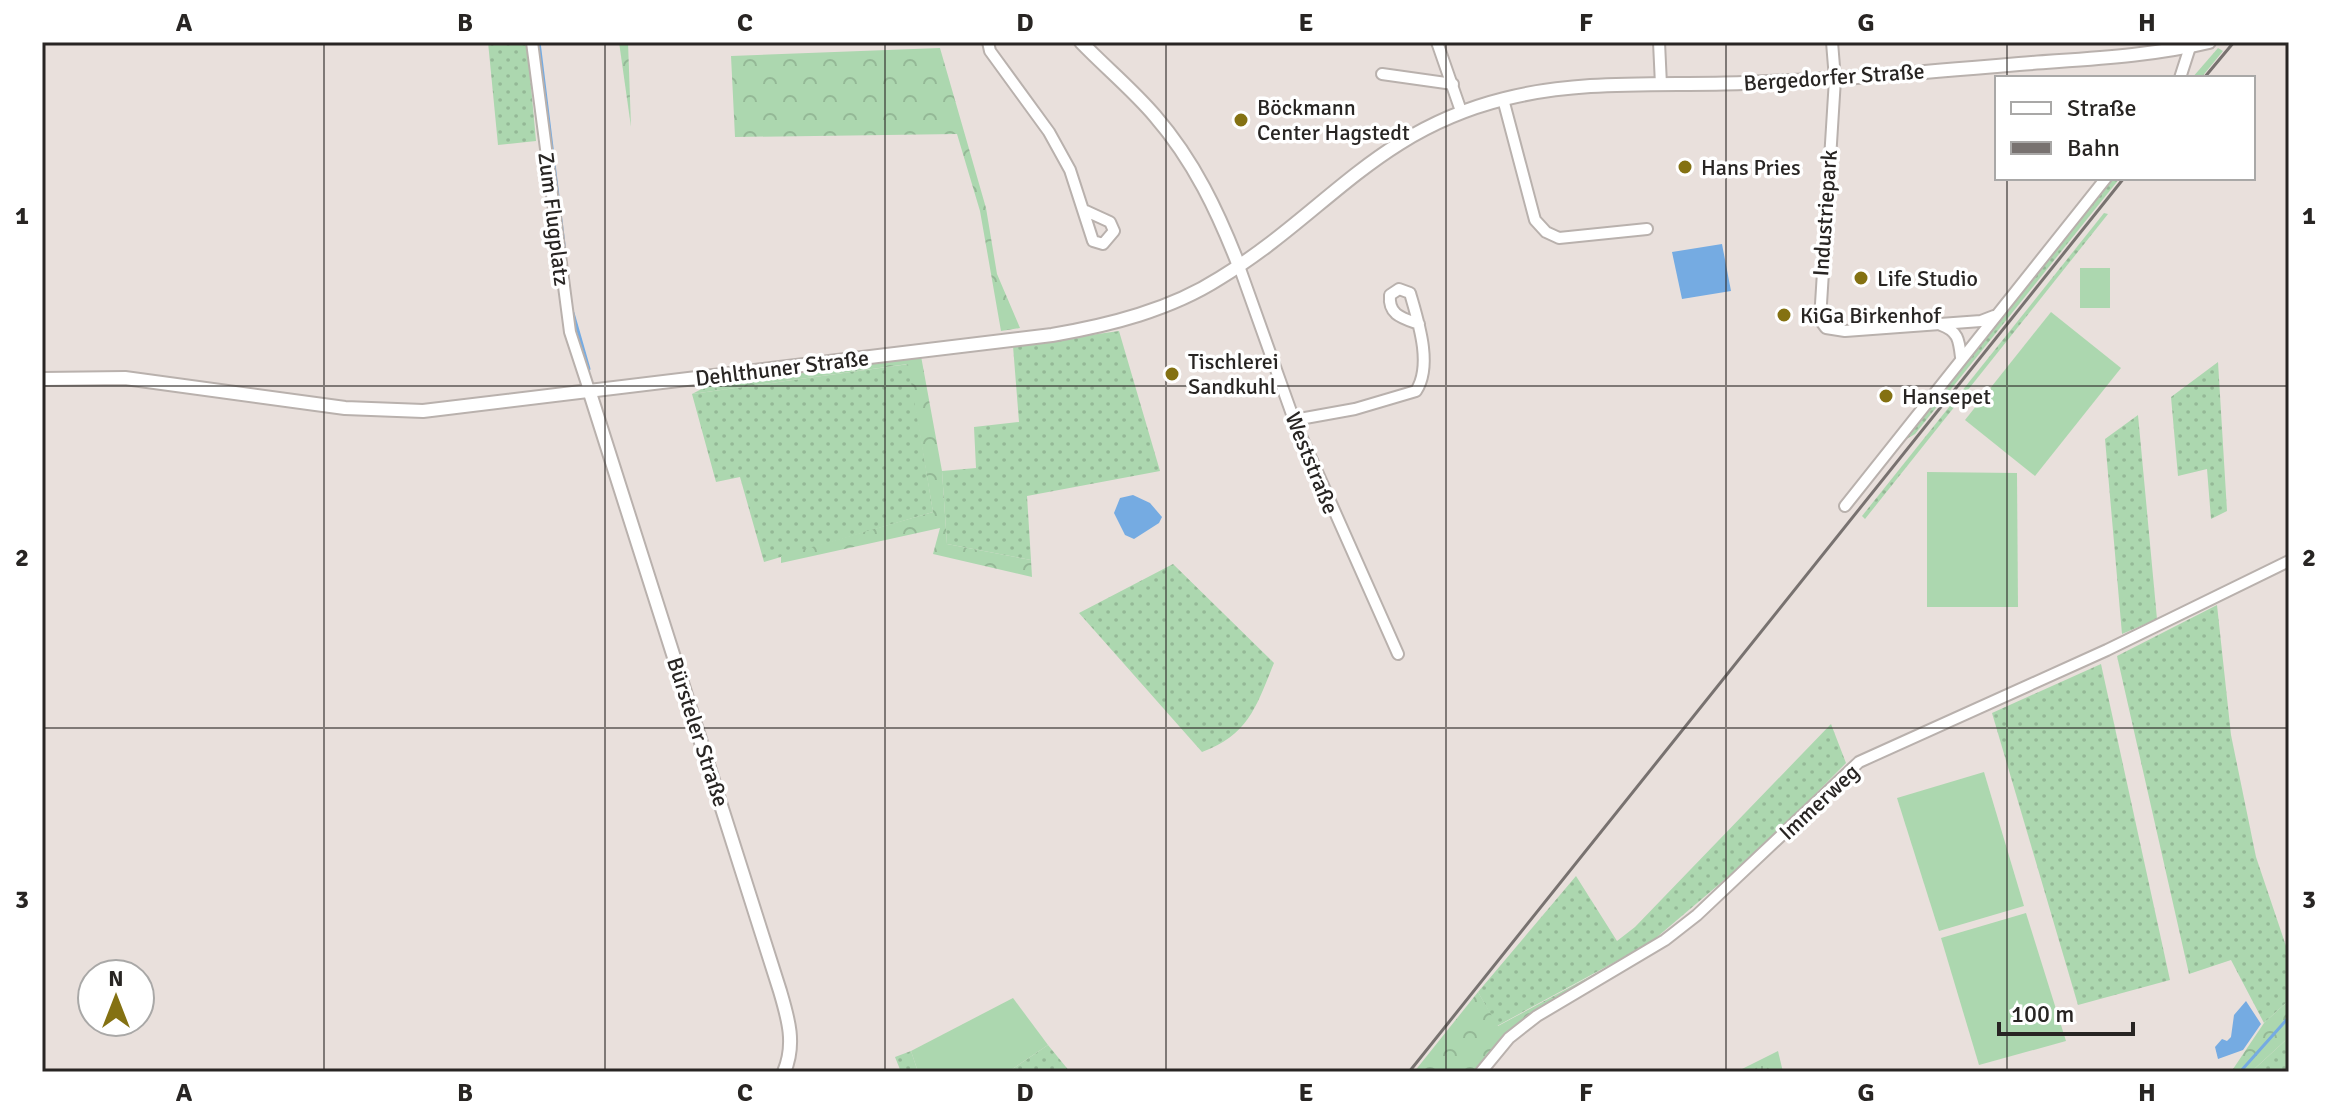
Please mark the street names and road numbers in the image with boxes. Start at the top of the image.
street label: Bergedorfer Straße [1742,57,1926,97]
street label: Industriepark [1807,149,1843,277]
street label: Zum Flugplatz [532,151,576,288]
street label: Dehlthuner Straße [694,344,870,392]
street label: Weststraße [1279,408,1345,518]
street label: Bürsteler Straße [661,654,735,810]
street label: Immerweg [1773,758,1865,846]

